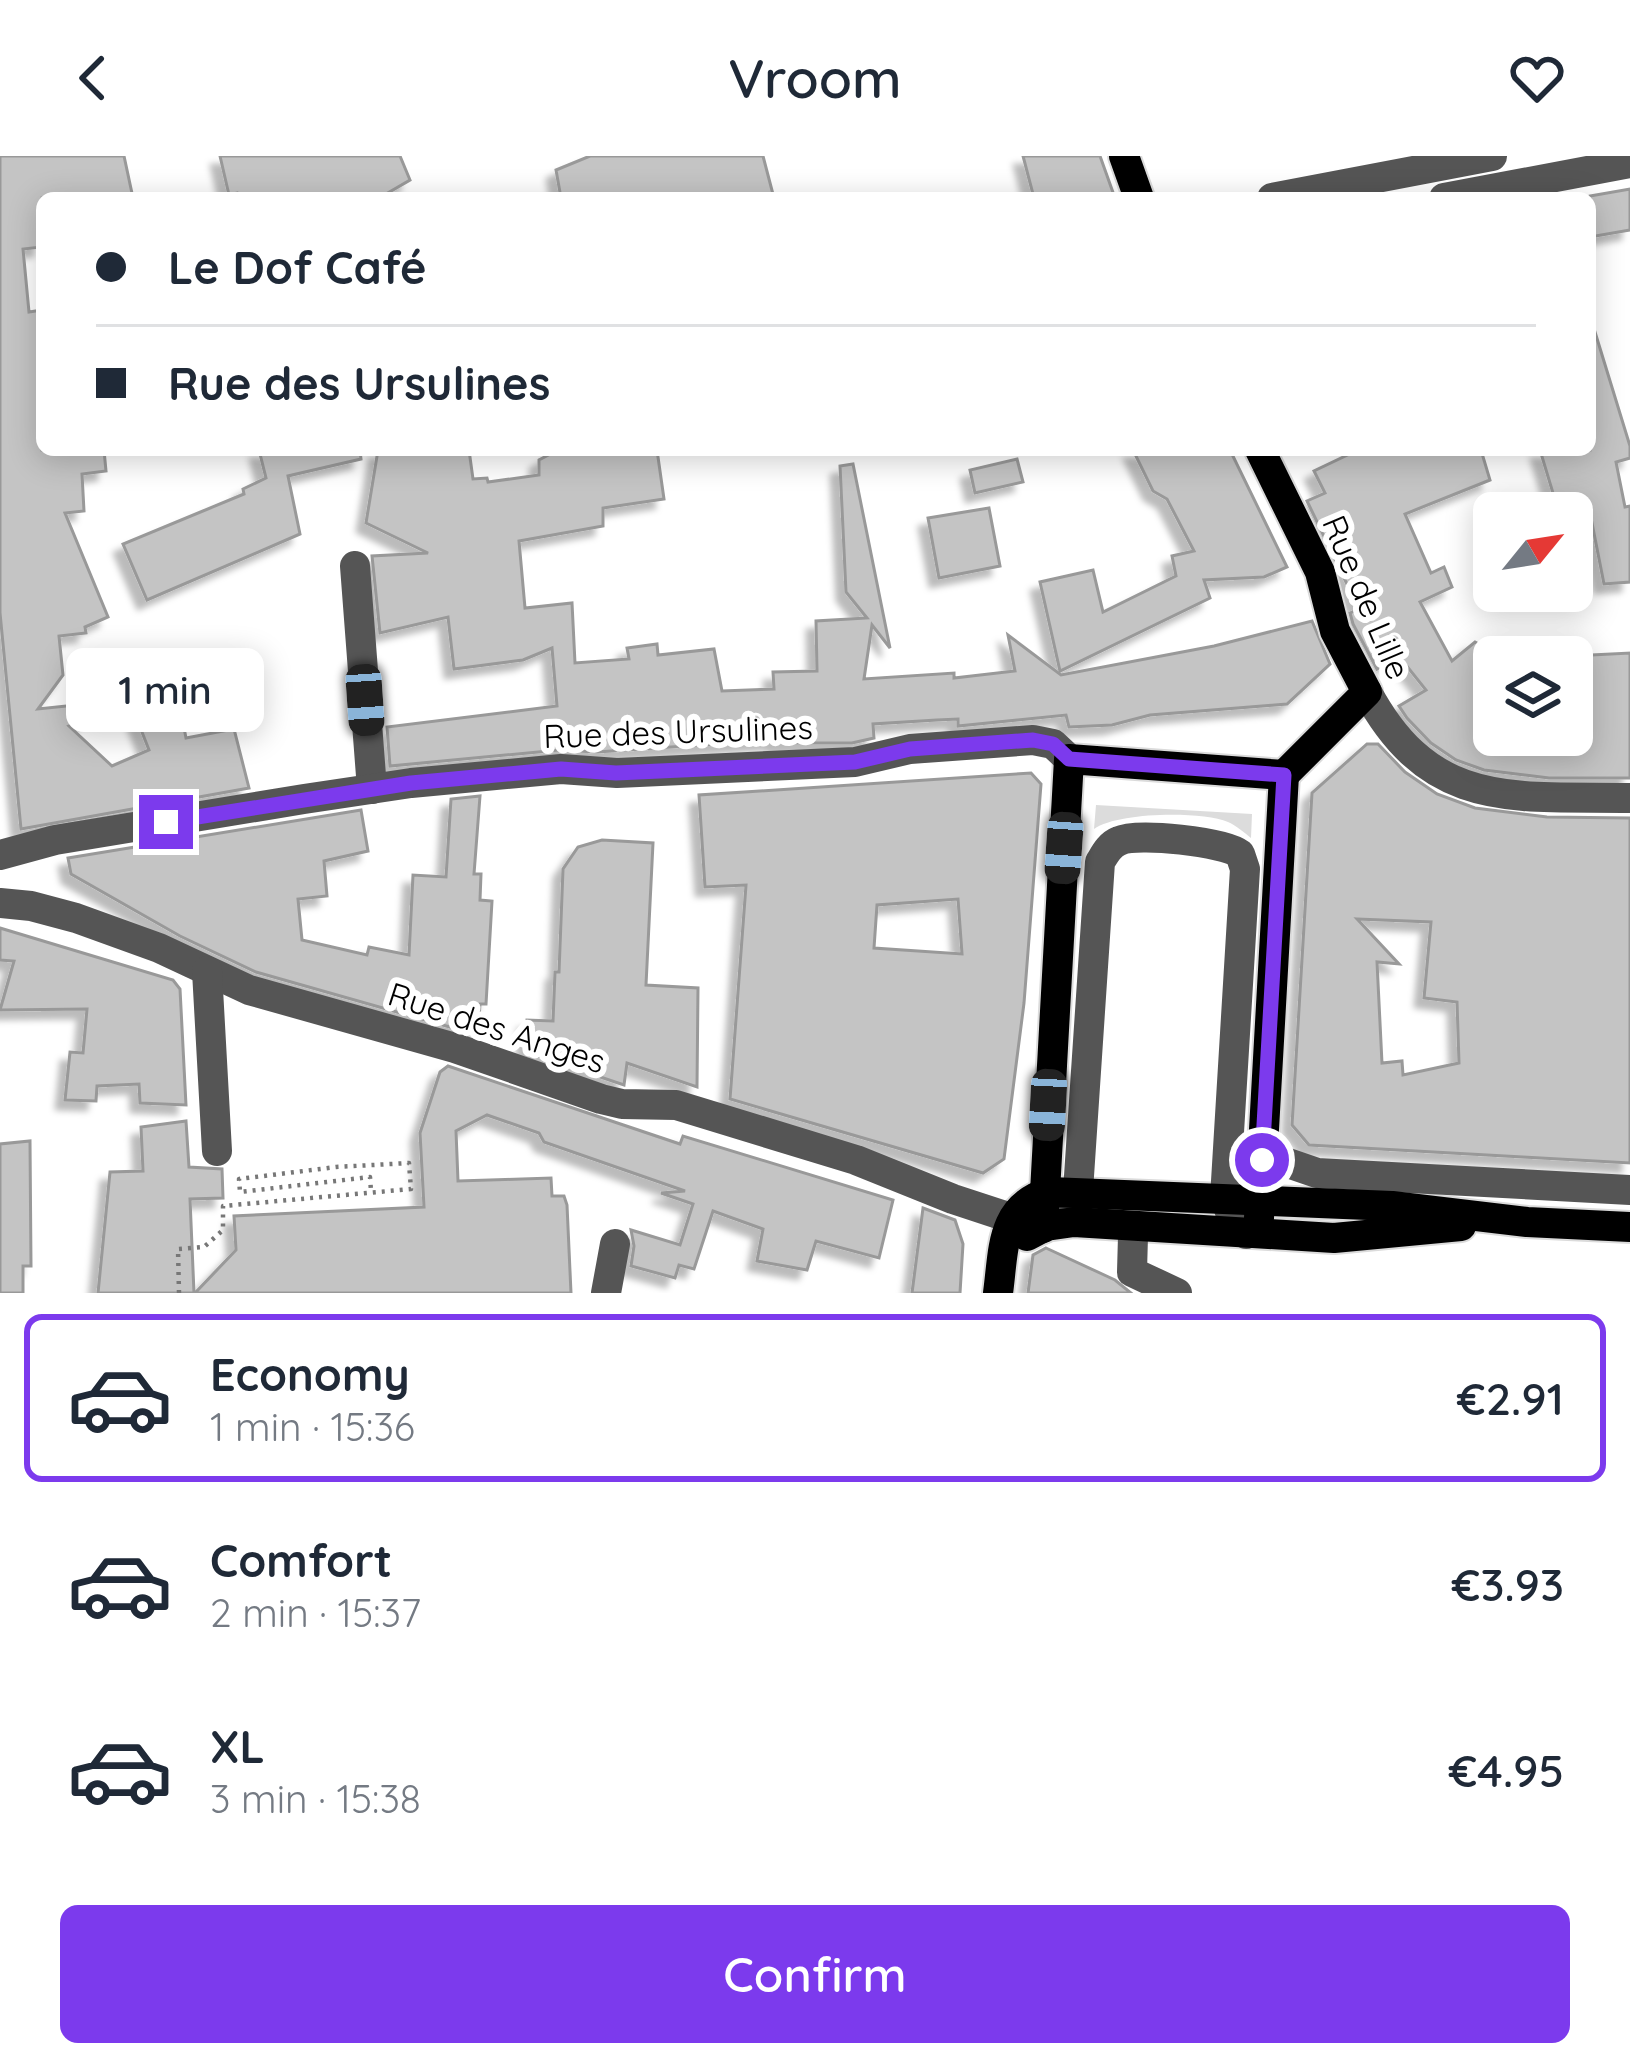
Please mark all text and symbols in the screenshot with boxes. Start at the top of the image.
text: Vroom [728,44,902,112]
icon: back [60,45,126,111]
icon: heart [1504,45,1570,111]
text: Le Dof Café [168,239,427,295]
text: Rue des Ursulines [168,355,550,411]
north arrow [1473,492,1593,612]
map controls [1473,492,1593,756]
street label: Rue de Lille [1314,509,1420,685]
button: layers [1473,636,1593,756]
callout: 1 min [67,648,265,732]
car [345,663,385,737]
text: 1 min [118,665,212,714]
street label: Rue des Ursulines [543,706,813,756]
route end [139,795,193,849]
car [1044,811,1084,885]
street label: Rue des Anges [383,973,611,1081]
car [1028,1068,1068,1142]
route start [1235,1133,1289,1187]
icon: car [66,1344,174,1452]
text: Economy [210,1346,410,1402]
text: €2.91 [1457,1370,1564,1426]
text: 1 min · 15:36 [210,1402,415,1451]
icon: car [66,1530,174,1638]
text: Comfort [210,1532,392,1588]
text: €3.93 [1452,1556,1564,1612]
text: 2 min · 15:37 [210,1588,421,1637]
icon: car [66,1716,174,1824]
text: XL [210,1718,265,1774]
text: €4.95 [1448,1742,1564,1798]
text: 3 min · 15:38 [210,1774,421,1823]
button: Confirm [60,1905,1570,2043]

